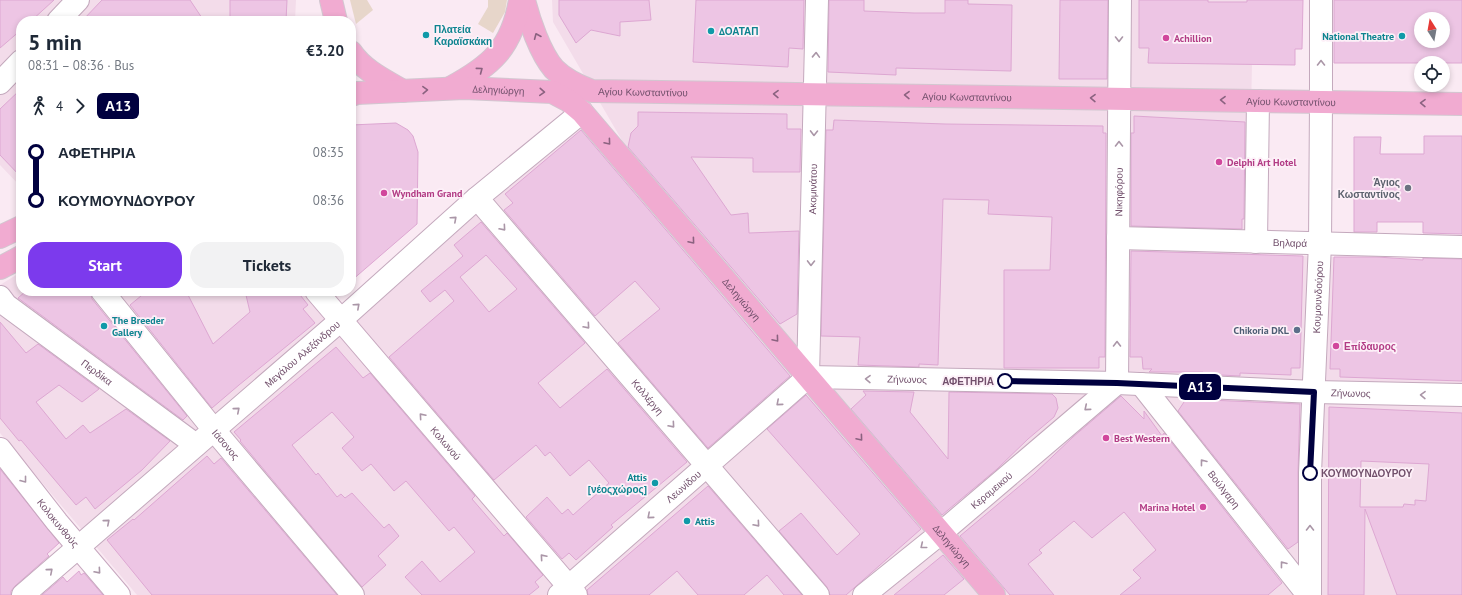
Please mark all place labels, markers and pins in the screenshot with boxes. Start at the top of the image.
place label: Πλατεία Καραϊσκάκη [434,23,492,48]
place label: ΔΟΑΤΑΠ [719,25,759,38]
marker: ΔΟΑΤΑΠ [706,26,716,36]
marker: Πλατεία Καραϊσκάκη [421,30,431,40]
place label: National Theatre [1322,30,1394,43]
marker: National Theatre [1397,31,1407,41]
place label: Achillion [1174,32,1212,45]
marker: Achillion [1161,33,1171,43]
place label: Delphi Art Hotel [1227,156,1296,169]
marker: Delphi Art Hotel [1214,157,1224,167]
place label: Άγιος Κωσταντίνος [1338,176,1400,201]
marker: Άγιος Κωσταντίνος [1403,183,1413,193]
place label: Wyndham Grand [392,187,462,200]
marker: Wyndham Grand [379,188,389,198]
place label: The Breeder Gallery [112,314,165,339]
marker: The Breeder Gallery [99,321,109,331]
place label: Chikoria DKL [1234,324,1290,337]
marker: Chikoria DKL [1292,325,1302,335]
place label: Επίδαυρος [1344,340,1396,353]
marker: Επίδαυρος [1331,341,1341,351]
marker: ΑΦΕΤΗΡΙΑ [997,373,1013,389]
place label: ΑΦΕΤΗΡΙΑ [942,375,994,388]
place label: Best Western [1114,432,1170,445]
marker: Best Western [1101,433,1111,443]
marker: ΚΟΥΜΟΥΝΔΟΥΡΟΥ [1302,465,1318,481]
place label: ΚΟΥΜΟΥΝΔΟΥΡΟΥ [1321,467,1413,480]
place label: Attis [νέοςχώρος] [588,471,647,496]
marker: Attis [νέοςχώρος] [650,478,660,488]
place label: Marina Hotel [1140,501,1195,514]
marker: Marina Hotel [1198,502,1208,512]
place label: Attis [695,515,715,528]
marker: Attis [682,516,692,526]

